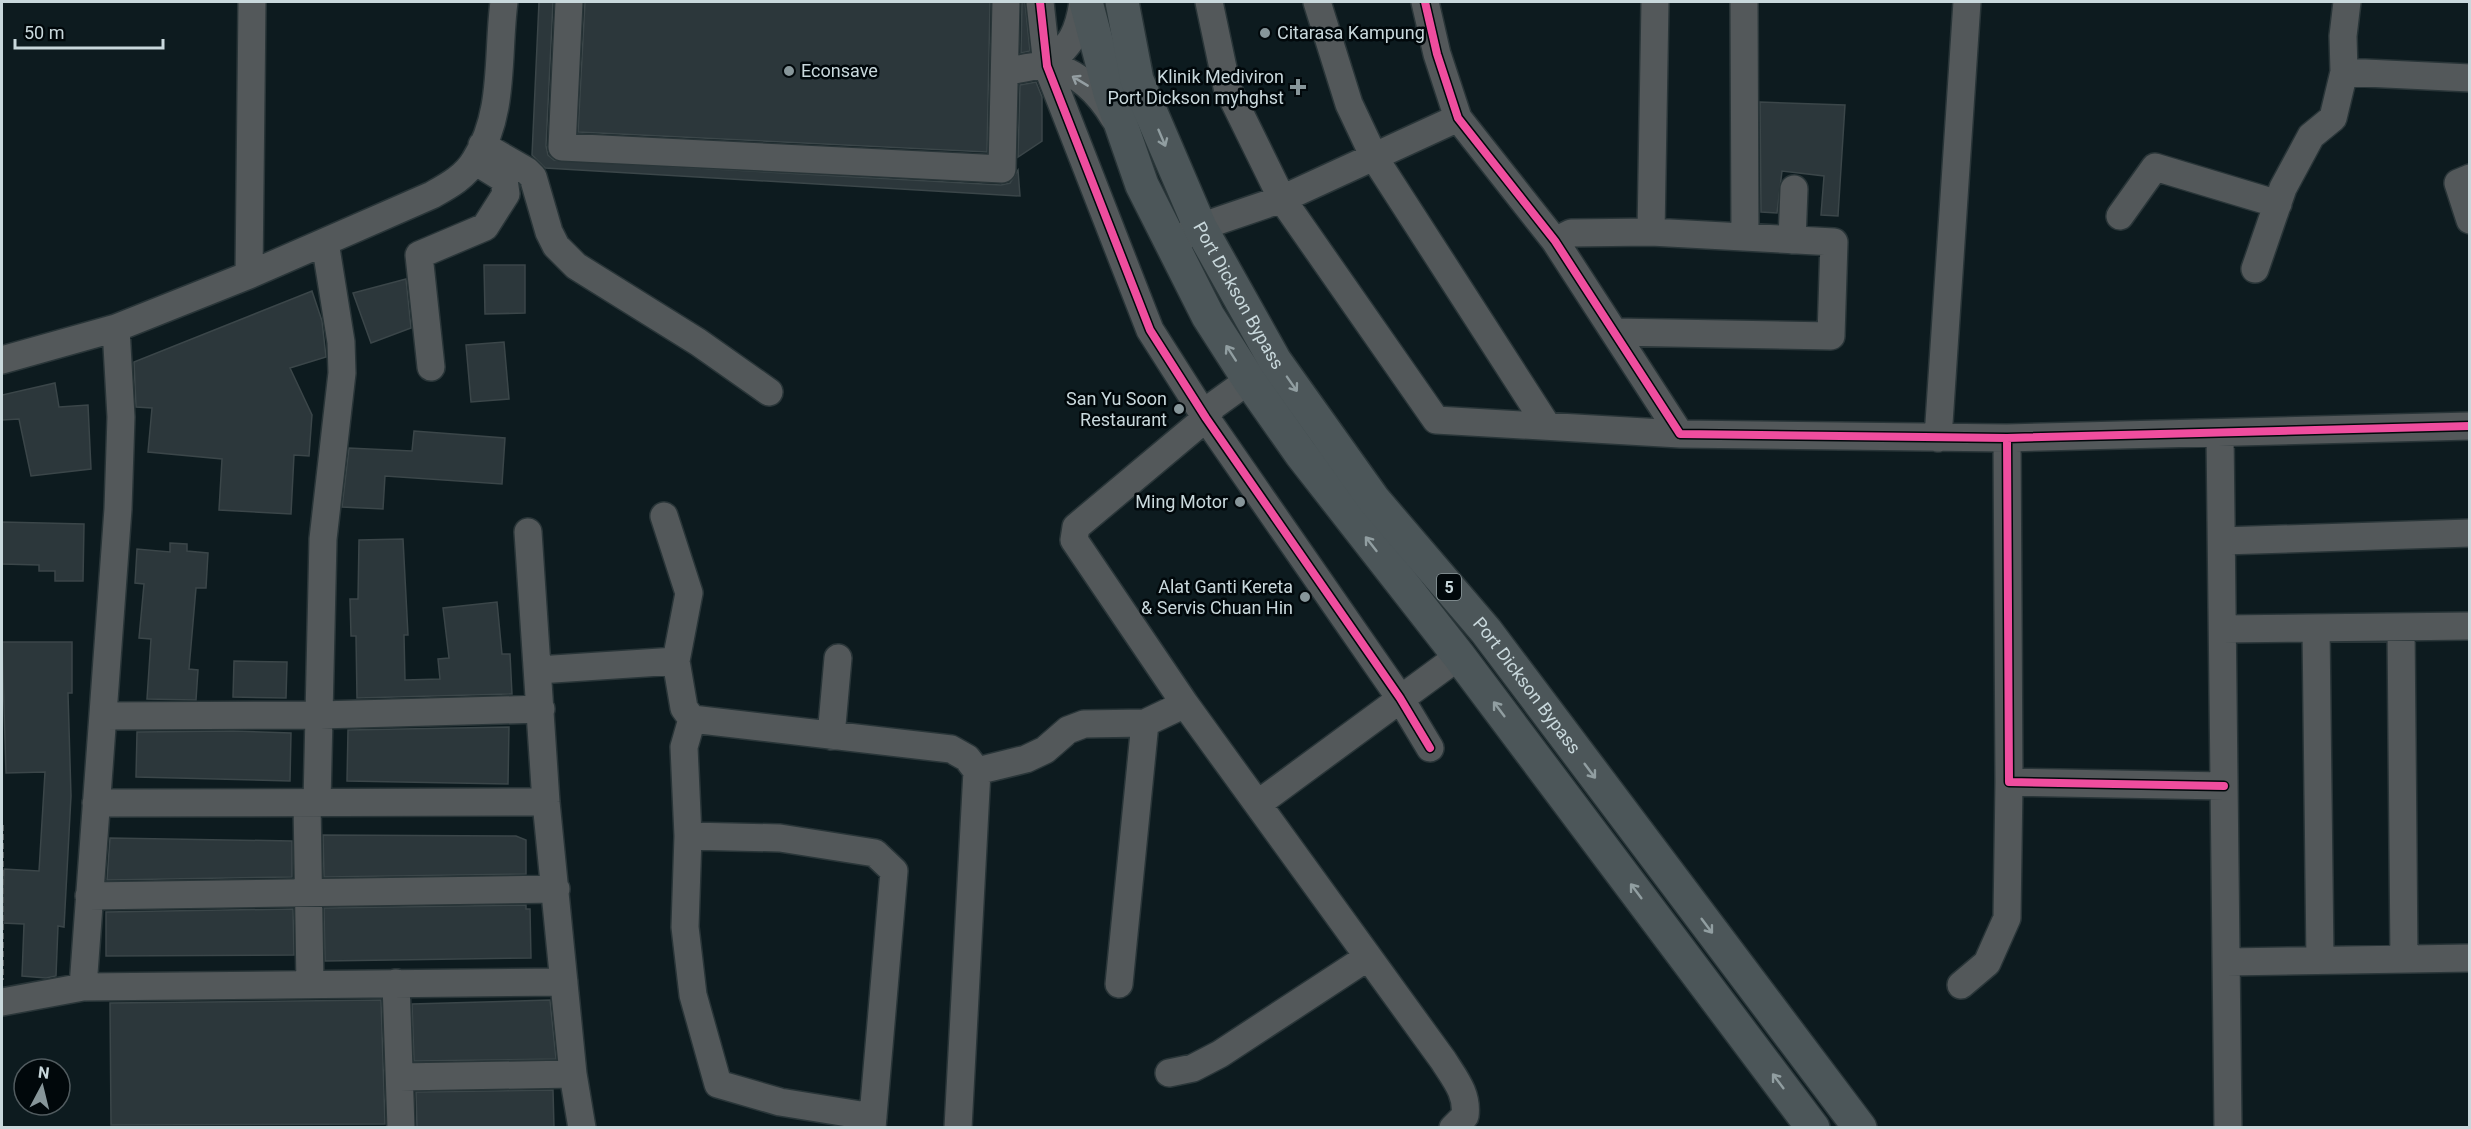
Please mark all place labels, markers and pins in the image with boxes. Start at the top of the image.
place label: Citarasa Kampung [1277,22,1425,43]
marker: Citarasa Kampung [1258,26,1272,40]
place label: Econsave [801,60,878,81]
marker: Econsave [782,64,796,78]
place label: Klinik Mediviron Port Dickson myhghst [1107,66,1284,108]
marker: Klinik Mediviron Port Dickson myhghst [1289,78,1307,96]
place label: San Yu Soon Restaurant [1066,388,1167,430]
marker: San Yu Soon Restaurant [1172,402,1186,416]
place label: Ming Motor [1135,491,1228,512]
marker: Ming Motor [1233,495,1247,509]
place label: Alat Ganti Kereta & Servis Chuan Hin [1141,576,1293,618]
marker: Alat Ganti Kereta & Servis Chuan Hin [1298,590,1312,604]

